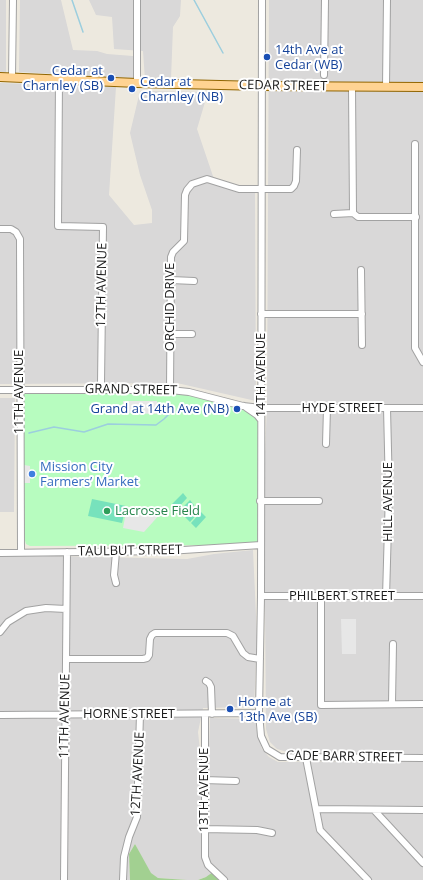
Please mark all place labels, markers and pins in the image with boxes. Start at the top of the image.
place label: 14th Ave at Cedar (WB) [275,42,343,73]
marker: 14th Ave at Cedar (WB) [262,52,272,62]
place label: Cedar at Charnley (SB) [23,63,103,94]
marker: Cedar at Charnley (SB) [106,73,116,83]
place label: Cedar at Charnley (NB) [140,74,223,105]
marker: Cedar at Charnley (NB) [127,84,137,94]
place label: Grand at 14th Ave (NB) [90,401,229,417]
marker: Grand at 14th Ave (NB) [232,404,242,414]
place label: Mission City Farmers’ Market [40,459,139,490]
marker: Mission City Farmers’ Market [27,469,37,479]
place label: Lacrosse Field [115,503,200,519]
marker: Lacrosse Field [102,506,112,516]
place label: Horne at 13th Ave (SB) [238,694,317,725]
marker: Horne at 13th Ave (SB) [225,704,235,714]

